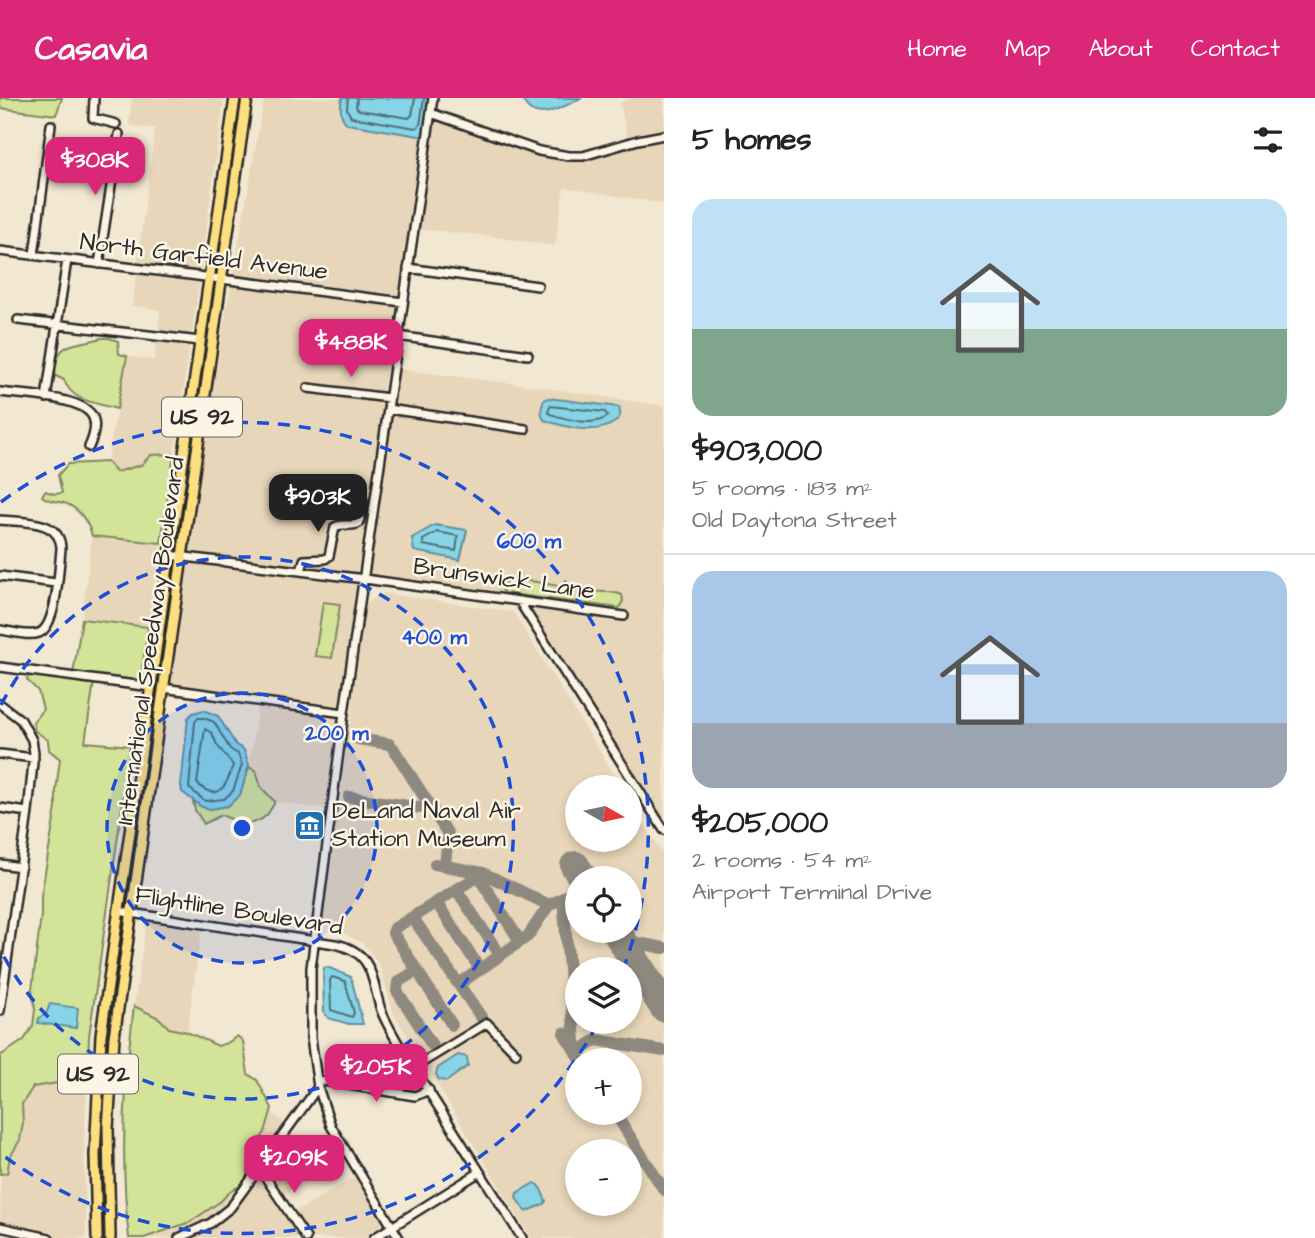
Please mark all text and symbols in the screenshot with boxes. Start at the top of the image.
text: Casavia [35,26,147,72]
text: Home [907,32,967,66]
text: Map [1005,32,1050,66]
text: About [1088,32,1153,66]
text: Contact [1191,32,1280,66]
text: 5 homes [692,119,812,161]
icon: filters [1249,121,1287,159]
pin: $308K [46,138,144,197]
text: $308K [61,144,129,176]
street label: North Garfield Avenue [78,225,330,289]
icon: home [927,245,1053,371]
pin: $488K [302,320,400,379]
text: $488K [315,326,387,358]
road number: US 92 [162,398,242,436]
text: $903,000 [692,430,822,472]
street label: International Speedway Boulevard [108,455,195,827]
text: 5 rooms · 183 m² [692,472,872,504]
pin: $903K [269,474,367,534]
text: $903K [285,481,351,513]
text: Old Daytona Street [692,504,897,536]
text: 600 m [497,527,562,556]
street label: Brunswick Lane [411,549,597,609]
icon: home [927,617,1053,743]
text: 400 m [401,623,467,652]
text: 200 m [304,719,369,748]
north arrow [565,775,642,852]
map controls [565,775,642,1216]
place label: DeLand Naval Air Station Museum [332,794,521,856]
text: $205,000 [692,802,828,844]
museum icon: DeLand Naval Air Station Museum [292,808,326,842]
centre of rings [230,816,254,840]
text: 2 rooms · 54 m² [692,844,872,876]
button: locate [565,866,642,943]
text: Airport Terminal Drive [692,876,932,908]
street label: Flightline Boulevard [133,878,345,945]
button: layers [565,957,642,1034]
pin: $205K [327,1044,425,1104]
button: + [565,1048,642,1125]
text: $205K [341,1051,411,1083]
road number: US 92 [58,1054,138,1093]
pin: $209K [245,1136,343,1195]
button: − [565,1139,642,1216]
text: $209K [260,1142,328,1174]

